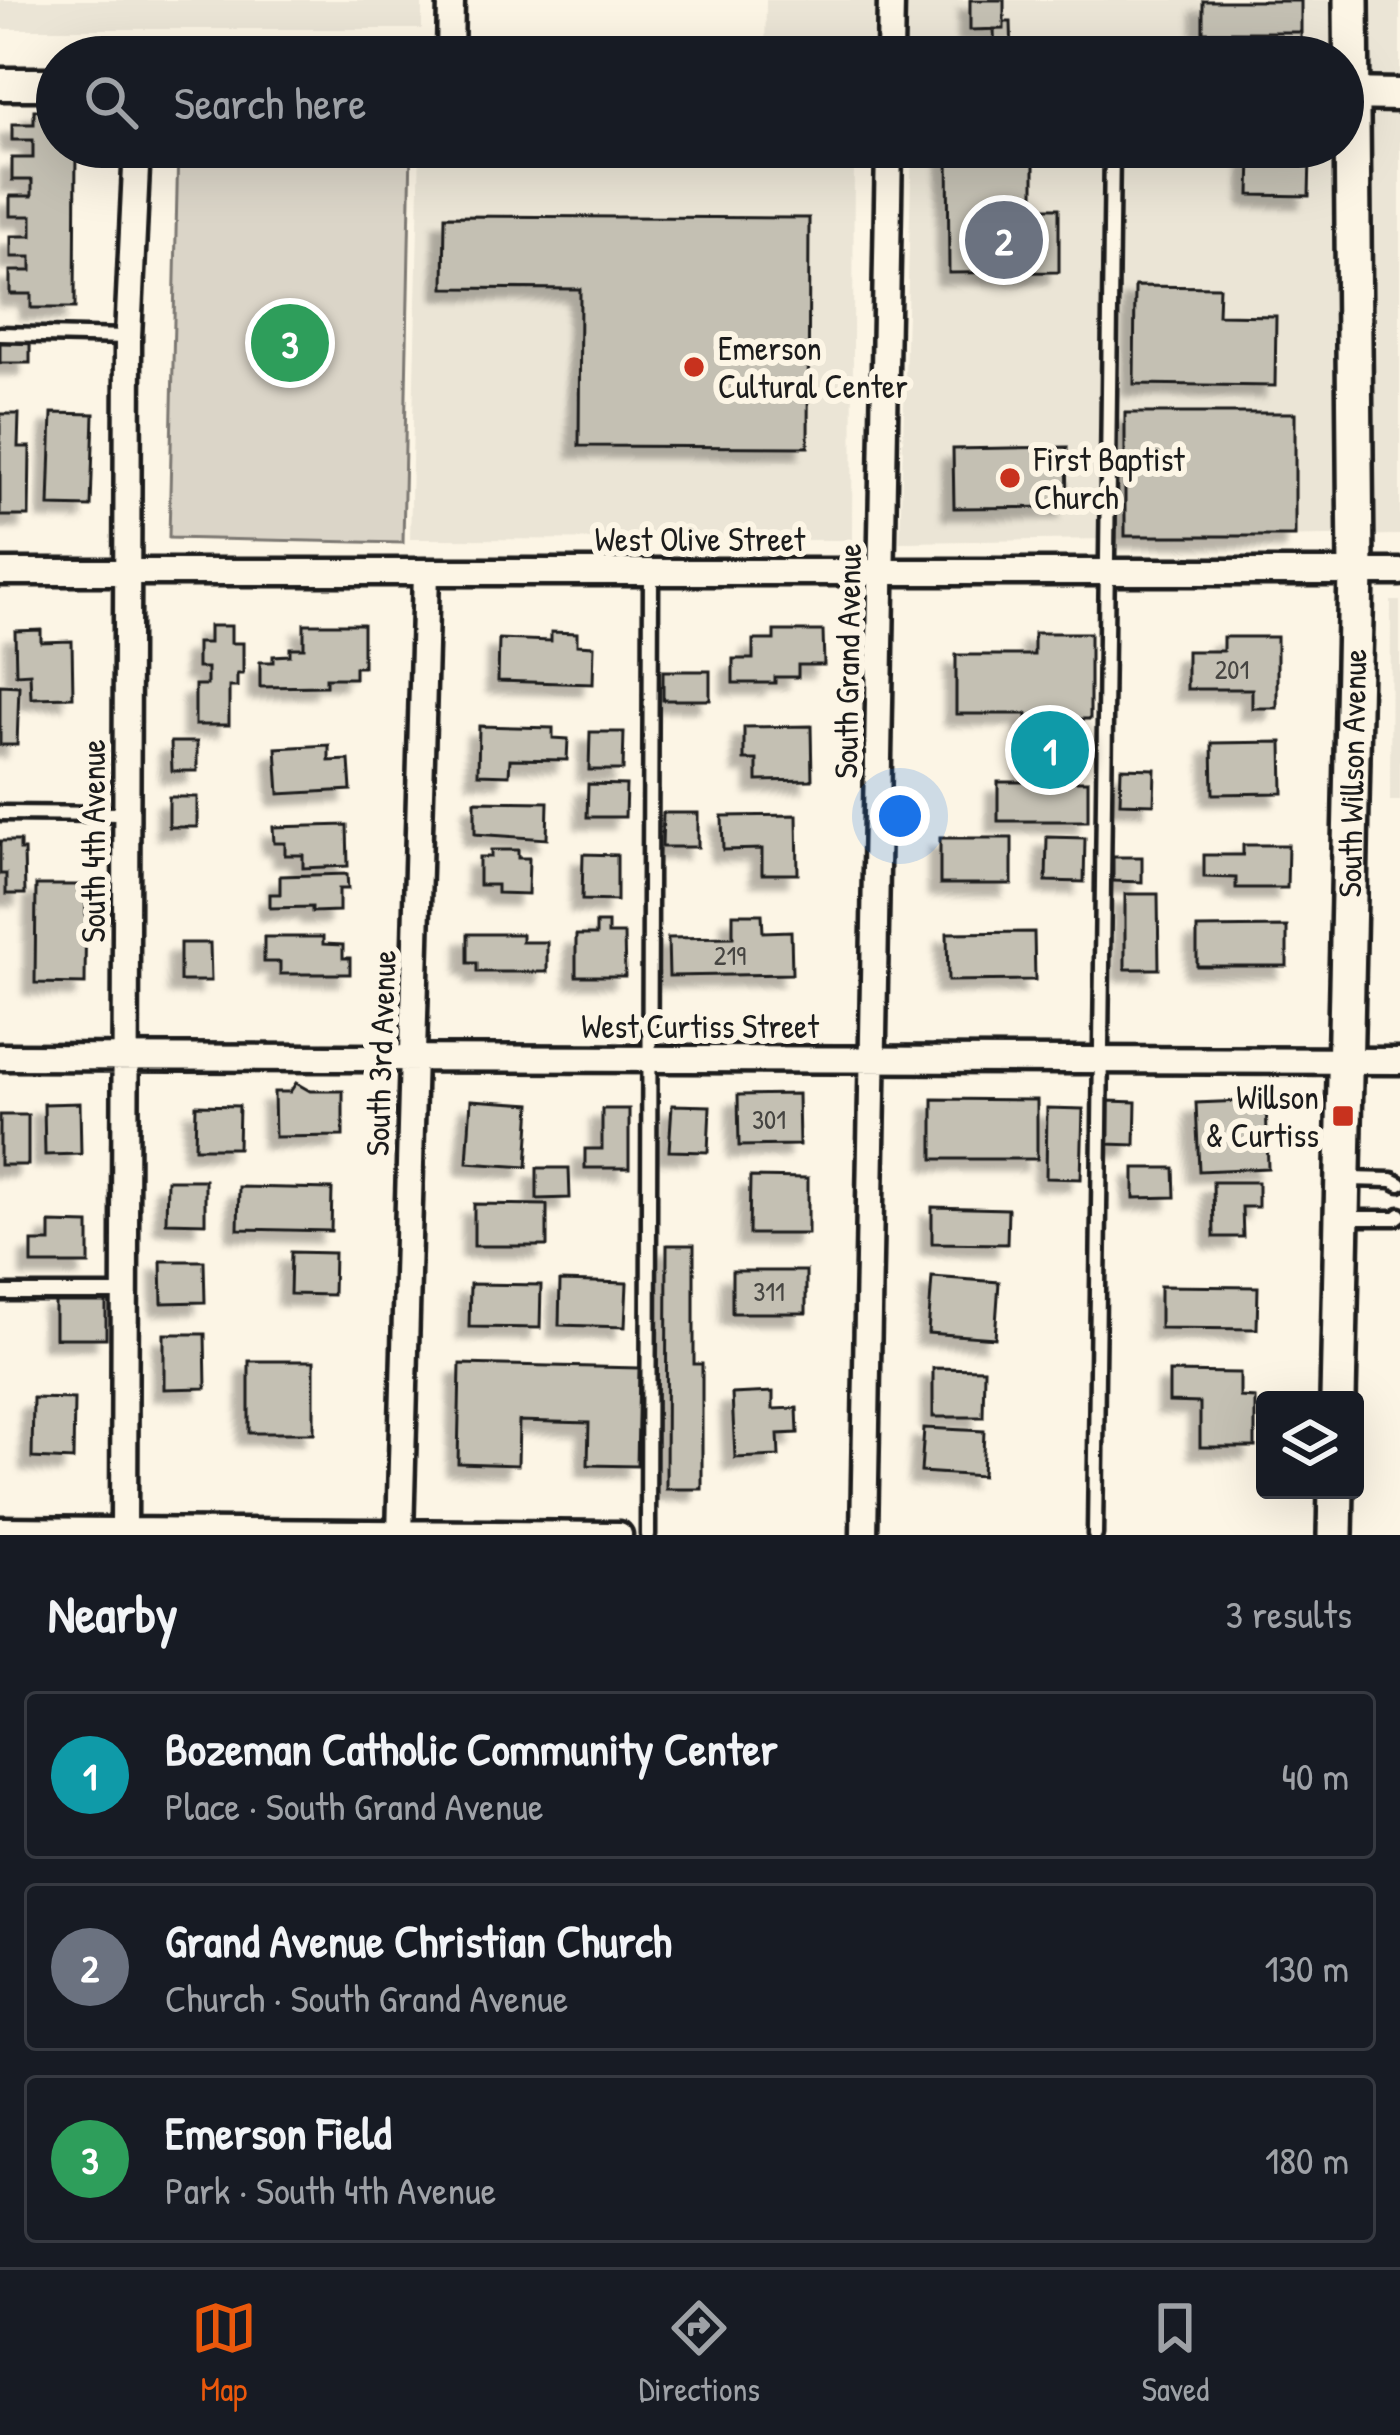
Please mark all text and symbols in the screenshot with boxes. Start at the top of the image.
search box [36,36,1364,168]
icon: search [78,69,144,135]
text: Search here [174,72,366,133]
pin: 2 [965,195,1043,285]
pin: 3 [251,298,329,388]
place label: Emerson Cultural Center [718,326,908,408]
marker: Emerson Cultural Center [681,354,707,380]
place label: First Baptist Church [1033,437,1185,519]
marker: First Baptist Church [997,465,1023,491]
street label: West Olive Street [595,517,806,561]
street label: South Grand Avenue [823,543,871,779]
street label: South Willson Avenue [1327,648,1376,898]
house number: 201 [1215,651,1249,687]
pin: 1 [1011,705,1089,795]
street label: South 4th Avenue [71,739,115,943]
your location [870,786,930,846]
house number: 219 [714,937,746,973]
street label: South 3rd Avenue [354,949,406,1157]
street label: West Curtiss Street [581,1004,819,1048]
place label: Willson & Curtiss [1206,1075,1319,1157]
house number: 301 [752,1101,786,1137]
marker: Willson & Curtiss [1330,1103,1356,1129]
house number: 311 [753,1273,785,1309]
map controls [1256,1391,1364,1499]
button: layers [1256,1391,1364,1499]
text: Nearby [48,1579,178,1648]
text: 3 results [1226,1587,1352,1640]
text: Bozeman Catholic Community Center [165,1718,778,1779]
text: 1 [83,1749,97,1802]
text: 40 m [1281,1749,1349,1802]
text: Place · South Grand Avenue [165,1779,544,1832]
text: Grand Avenue Christian Church [165,1910,672,1971]
text: 2 [81,1941,99,1994]
text: 130 m [1264,1941,1349,1994]
text: Church · South Grand Avenue [165,1971,568,2024]
text: Emerson Field [165,2102,391,2163]
text: 3 [81,2133,99,2186]
text: 180 m [1265,2133,1349,2186]
text: Park · South 4th Avenue [165,2163,496,2216]
tab: Map [191,2295,257,2411]
tab: Directions [639,2295,760,2411]
tab: Saved [1142,2295,1209,2411]

